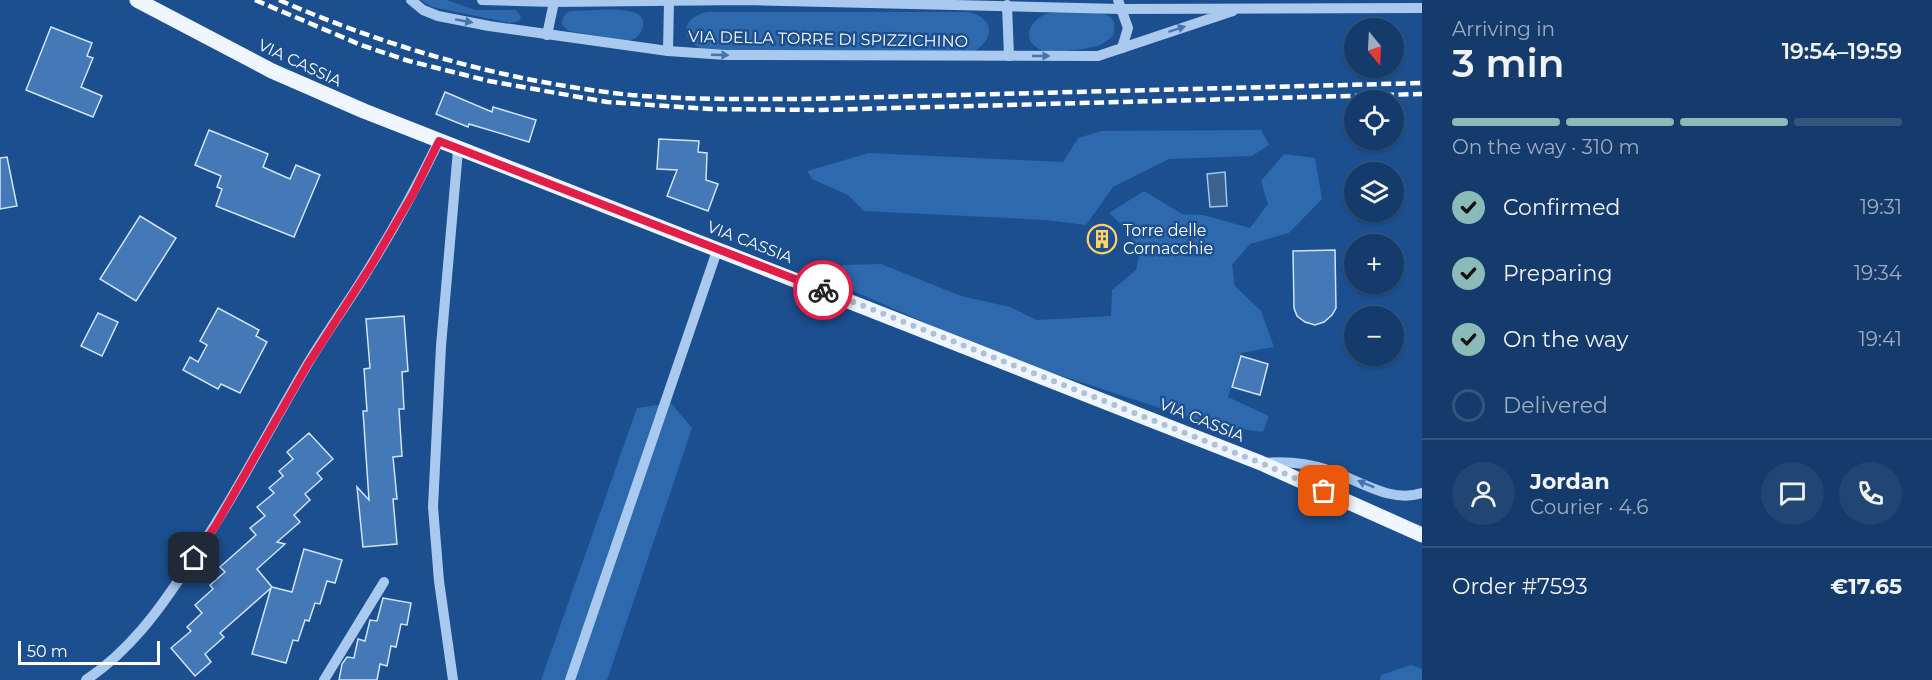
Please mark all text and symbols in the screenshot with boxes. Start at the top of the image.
one-way arrow [455,17,474,26]
text: Arriving in [1452,17,1555,41]
north arrow [1344,18,1404,78]
map controls [1344,18,1404,366]
one-way arrow [1169,24,1187,34]
street label: VIA DELLA TORRE DI SPIZZICHINO [688,27,968,51]
street label: VIA CASSIA [255,35,345,91]
text: 19:54–19:59 [1782,38,1902,65]
text: 3 min [1452,39,1565,87]
one-way arrow [710,50,729,60]
one-way arrow [1031,52,1050,61]
button: locate [1344,90,1404,150]
text: On the way · 310 m [1452,135,1640,159]
button: layers [1344,162,1404,222]
icon: check [1452,191,1485,224]
text: Confirmed [1503,194,1620,221]
text: 19:31 [1860,195,1902,219]
street label: VIA CASSIA [705,217,796,267]
place label: Torre delle Cornacchie [1123,221,1213,258]
building icon: Torre delle Cornacchie [1086,223,1118,255]
button: + [1344,234,1404,294]
icon: check [1452,257,1485,290]
courier [793,260,853,320]
text: Preparing [1503,260,1612,287]
text: 19:34 [1854,261,1902,285]
icon: bike [807,274,840,307]
button: − [1344,306,1404,366]
icon: check [1452,323,1485,356]
text: On the way [1503,326,1628,353]
text: 19:41 [1858,327,1902,351]
text: Delivered [1503,392,1608,419]
street label: VIA CASSIA [1157,394,1248,446]
button: person [1452,462,1515,525]
button: chat [1761,462,1824,525]
button: phone [1839,462,1902,525]
pin [1298,465,1349,516]
text: Jordan [1530,468,1610,495]
icon: bag [1307,474,1340,507]
one-way arrow [1357,479,1375,488]
text: Courier · 4.6 [1530,495,1648,519]
pin [168,532,219,583]
icon: home [177,541,210,574]
text: Order #7593 [1452,573,1588,600]
text: €17.65 [1830,573,1902,600]
scale bar [18,638,160,666]
text: 50 m [27,642,68,661]

